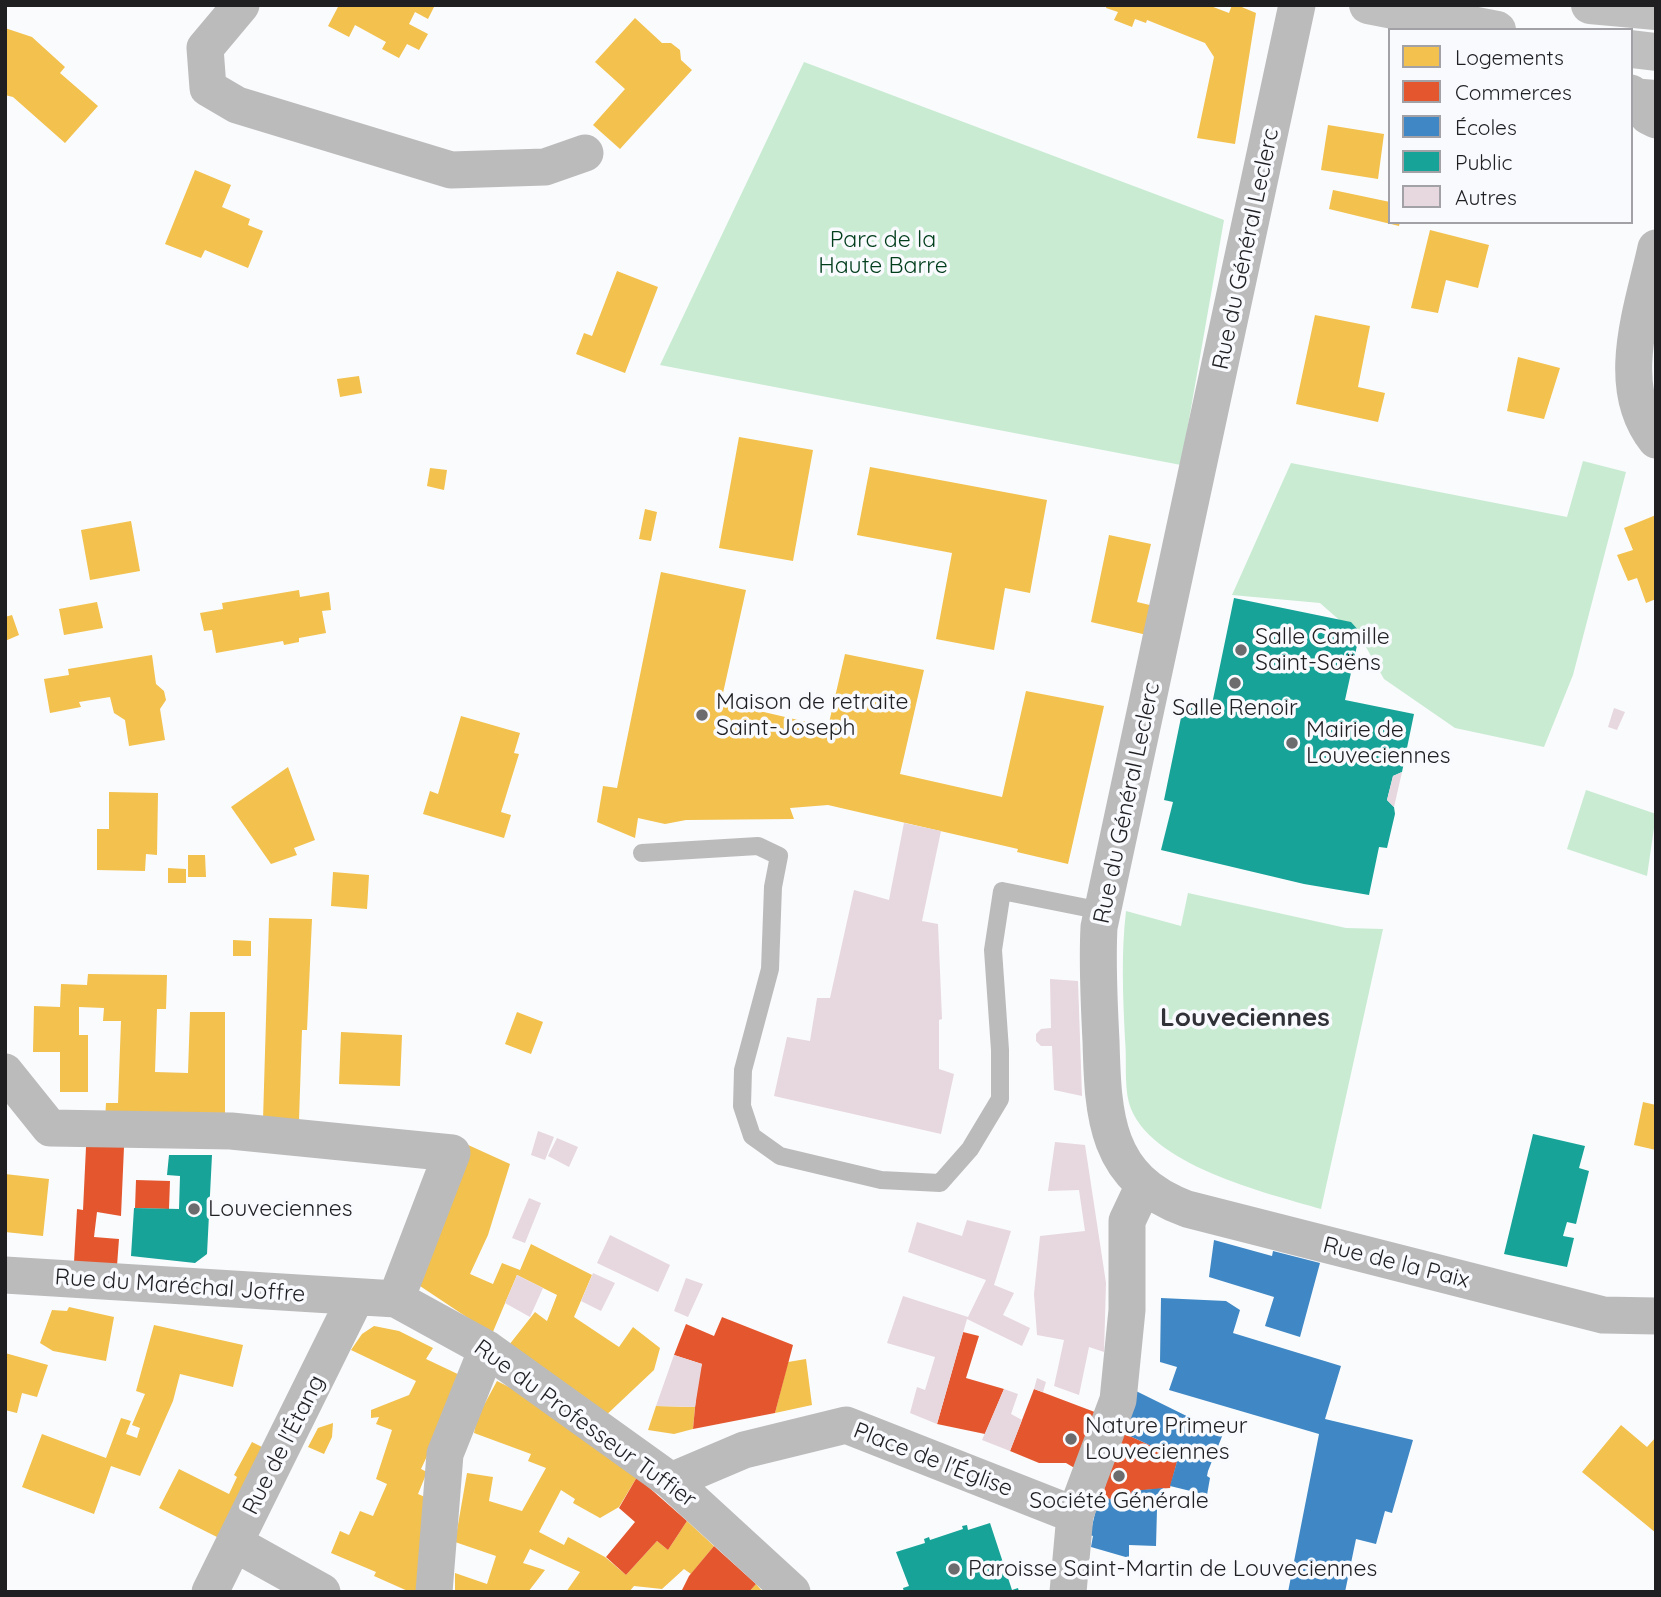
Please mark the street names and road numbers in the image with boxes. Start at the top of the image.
street label: Rue du Général Leclerc [1207,126,1285,372]
street label: Rue du Général Leclerc [1088,680,1166,926]
street label: Rue de la Paix [1320,1231,1472,1295]
street label: Rue du Maréchal Joffre [54,1263,306,1309]
street label: Rue du Professeur Tuffier [469,1334,701,1514]
street label: Rue de l'Étang [237,1371,331,1519]
street label: Place de l'Église [849,1417,1017,1503]

